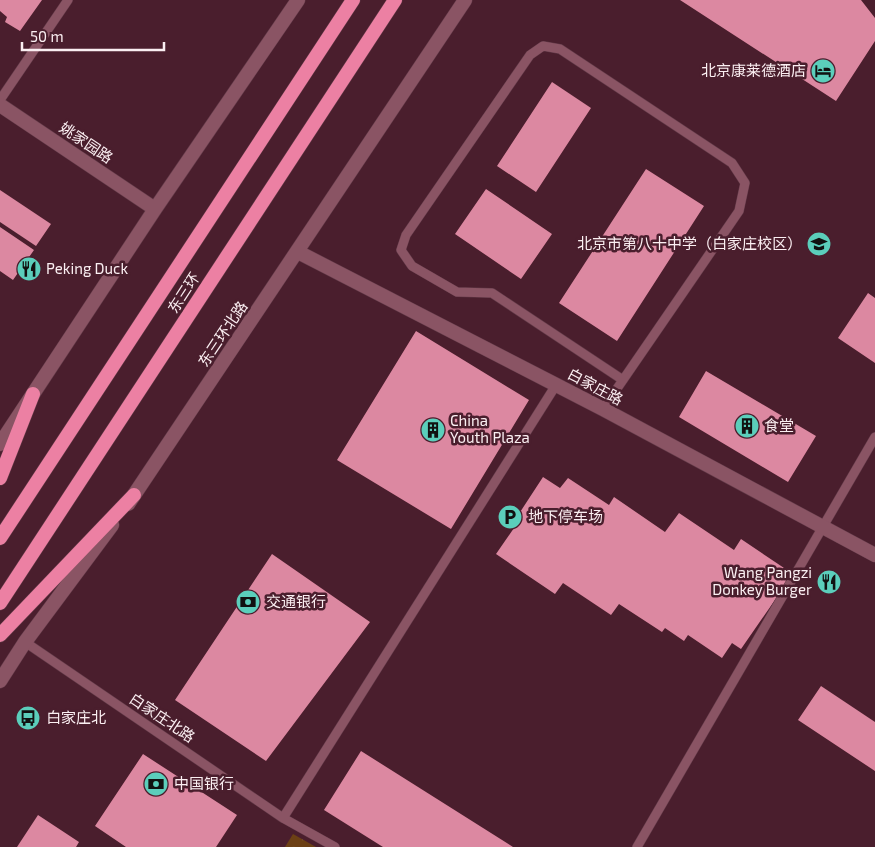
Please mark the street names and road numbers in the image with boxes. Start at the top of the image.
street label: 姚家园路 [57,118,116,166]
street label: 东三环 [163,269,203,316]
street label: 东三环北路 [194,297,251,370]
street label: 白家庄路 [565,364,626,408]
street label: 白家庄北路 [126,689,199,746]

